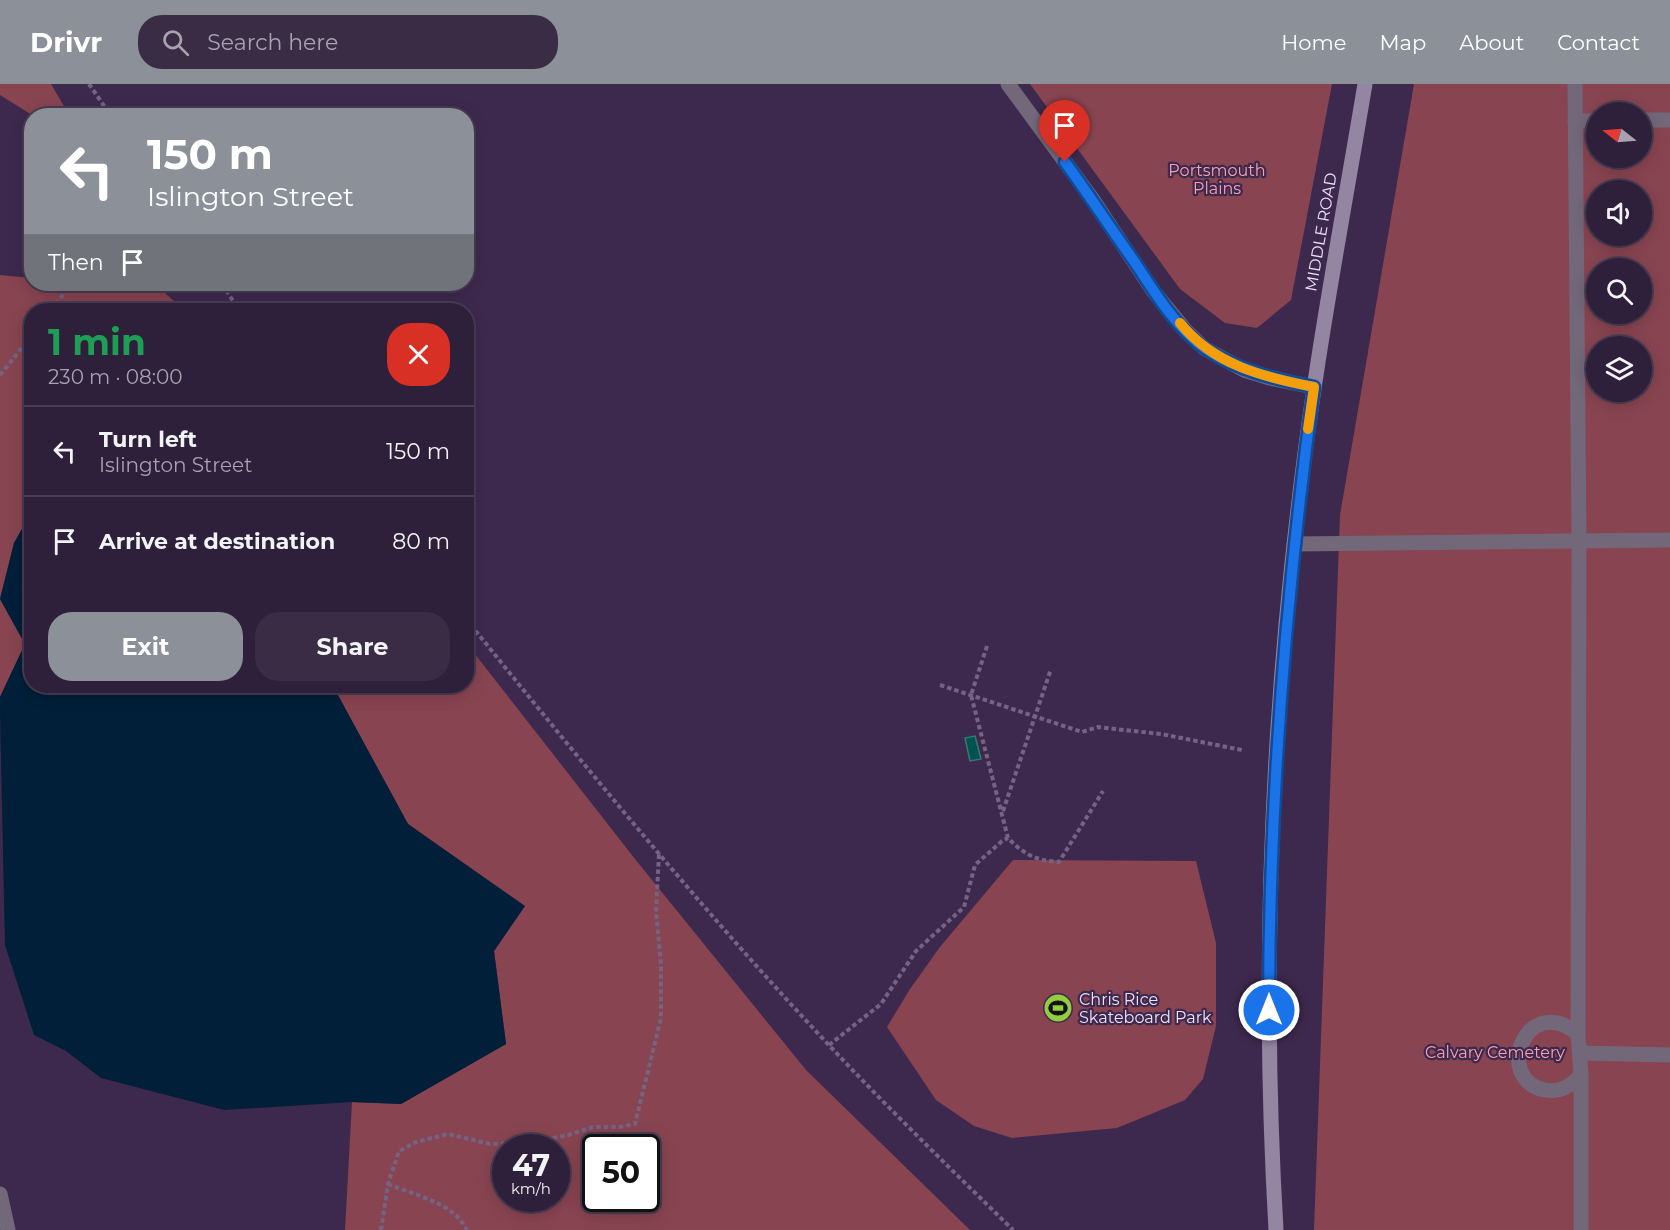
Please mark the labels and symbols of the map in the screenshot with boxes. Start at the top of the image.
pin [1039,100,1090,162]
north arrow [1586,102,1652,168]
park label: Portsmouth Plains [1168,161,1266,198]
street label: MIDDLE ROAD [1301,171,1341,293]
position arrow [1237,978,1301,1042]
place label: Chris Rice Skateboard Park [1079,990,1212,1027]
sports icon: Chris Rice Skateboard Park [1042,992,1074,1024]
park label: Calvary Cemetery [1425,1043,1565,1062]
speed limit sign: 50 [582,1134,660,1212]

